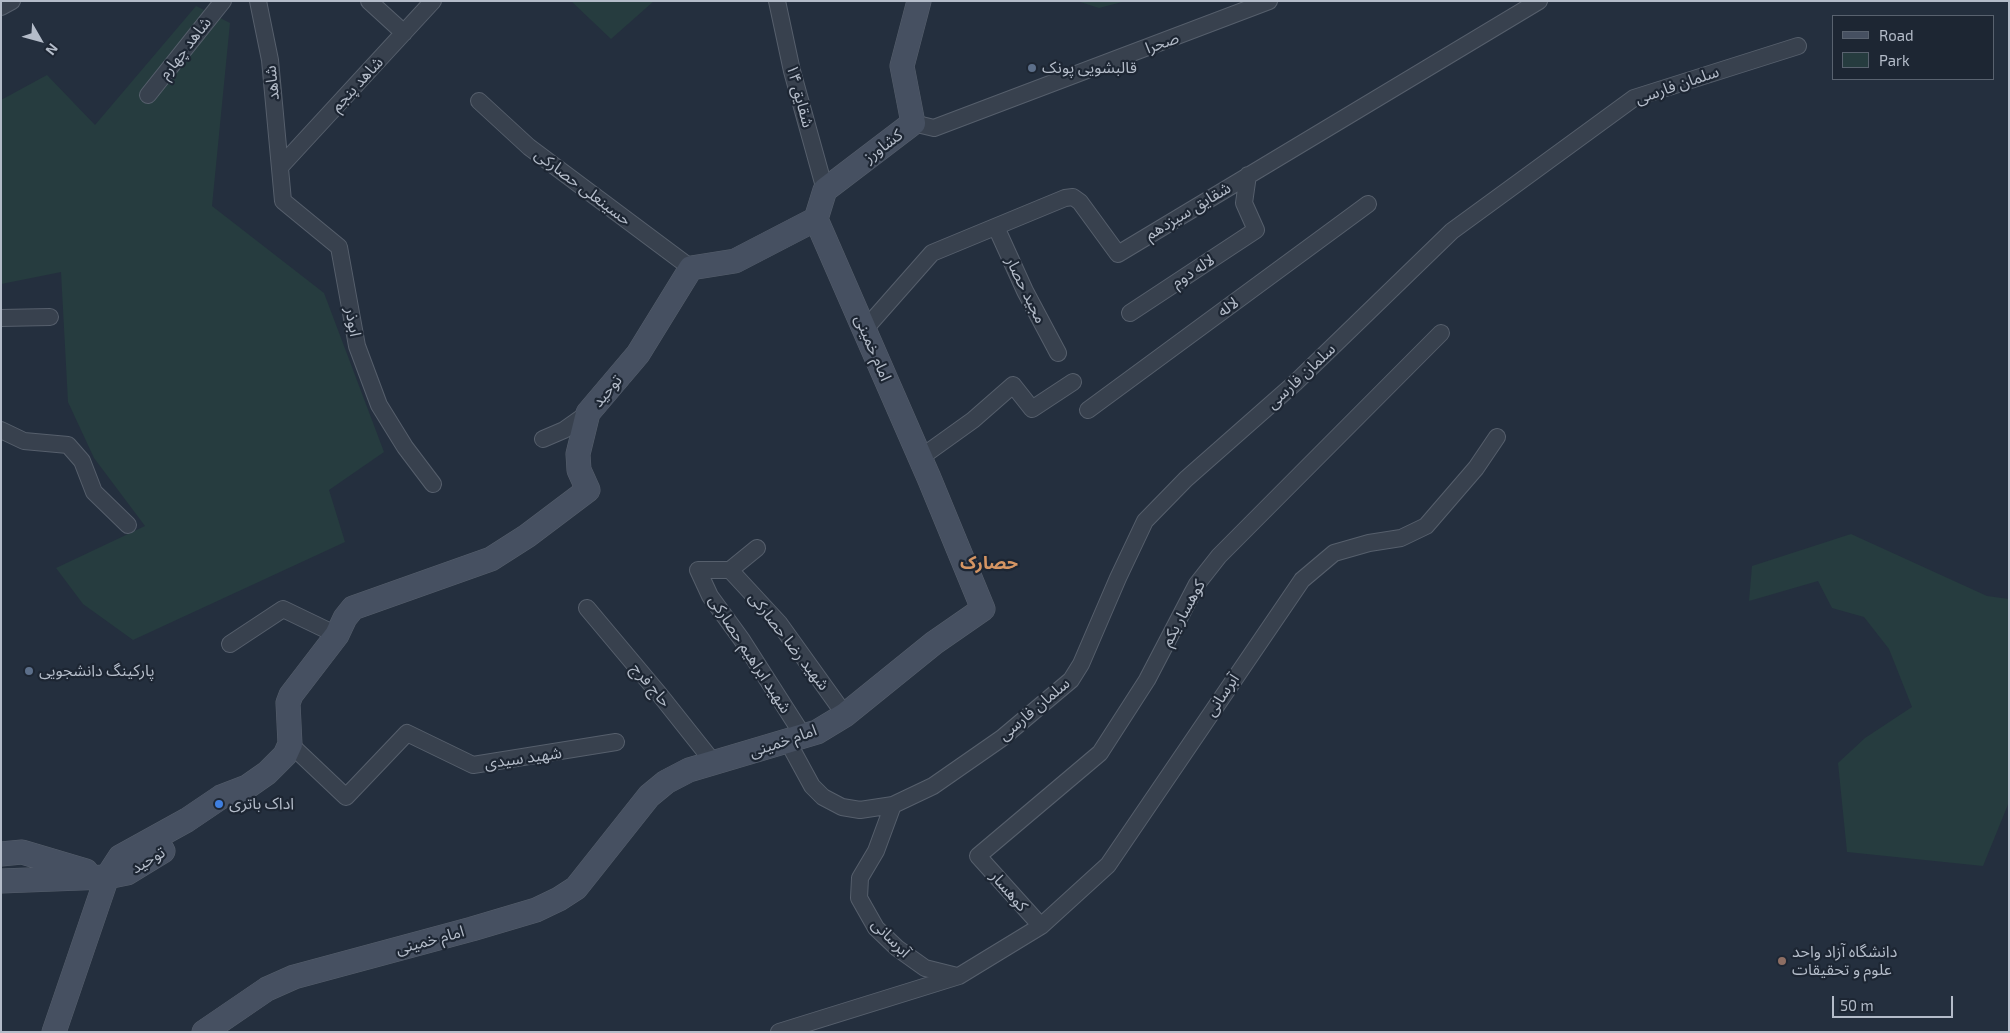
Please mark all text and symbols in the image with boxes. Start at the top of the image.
street label: شاهد چهارم [155,13,215,83]
north arrow [15,15,65,65]
legend [1832,15,1995,80]
text: Road [1879,26,1914,44]
street label: صحرا [1143,28,1181,58]
text: N [42,40,62,59]
text: Park [1879,51,1910,69]
street label: شاهد پنجم [327,53,387,115]
place label: قالبشویی پونک [1042,58,1137,78]
street label: شقایق ۱۴ [782,62,818,130]
marker: قالبشویی پونک [1026,62,1038,74]
street label: سلمان فارسی [1633,62,1721,108]
street label: شاهد [261,65,283,101]
street label: کشاورز [860,125,906,167]
street label: حسینعلی حصارکی [531,144,635,230]
street label: شقایق سیزدهم [1142,178,1234,244]
street label: لاله دوم [1168,250,1218,292]
street label: مجید حصار [1002,254,1050,326]
street label: لاله [1214,293,1242,321]
street label: ابوذر [341,306,365,338]
street label: امام خمینی [850,312,896,384]
street label: سلمان فارسی [1263,339,1339,413]
street label: توحید [588,371,626,411]
district label: حصارک [960,552,1018,574]
street label: کوهسار یکم [1157,576,1209,650]
street label: شهید رضا حصارکی [745,588,833,694]
street label: شهید ابراهیم حصارکی [705,591,795,717]
street label: حاج فرج [627,659,675,711]
place label: پارکینگ دانشجویی [39,661,155,681]
marker: پارکینگ دانشجویی [23,665,35,677]
street label: آبرسانی [1201,670,1243,720]
street label: سلمان فارسی [994,674,1074,744]
street label: امام خمینی [747,721,819,761]
street label: شهید سیدی [483,743,563,773]
place label: اداک باتری [229,794,294,814]
marker: اداک باتری [213,798,225,810]
street label: توحید [128,842,168,878]
street label: کوهسار [986,867,1032,915]
street label: آبرسانی [868,915,914,961]
street label: امام خمینی [394,922,466,958]
place label: دانشگاه آزاد واحد علوم و تحقیقات [1792,942,1897,980]
marker: دانشگاه آزاد واحد علوم و تحقیقات [1776,955,1788,967]
scale bar [1835,986,1956,1018]
text: 50 m [1840,996,1874,1014]

